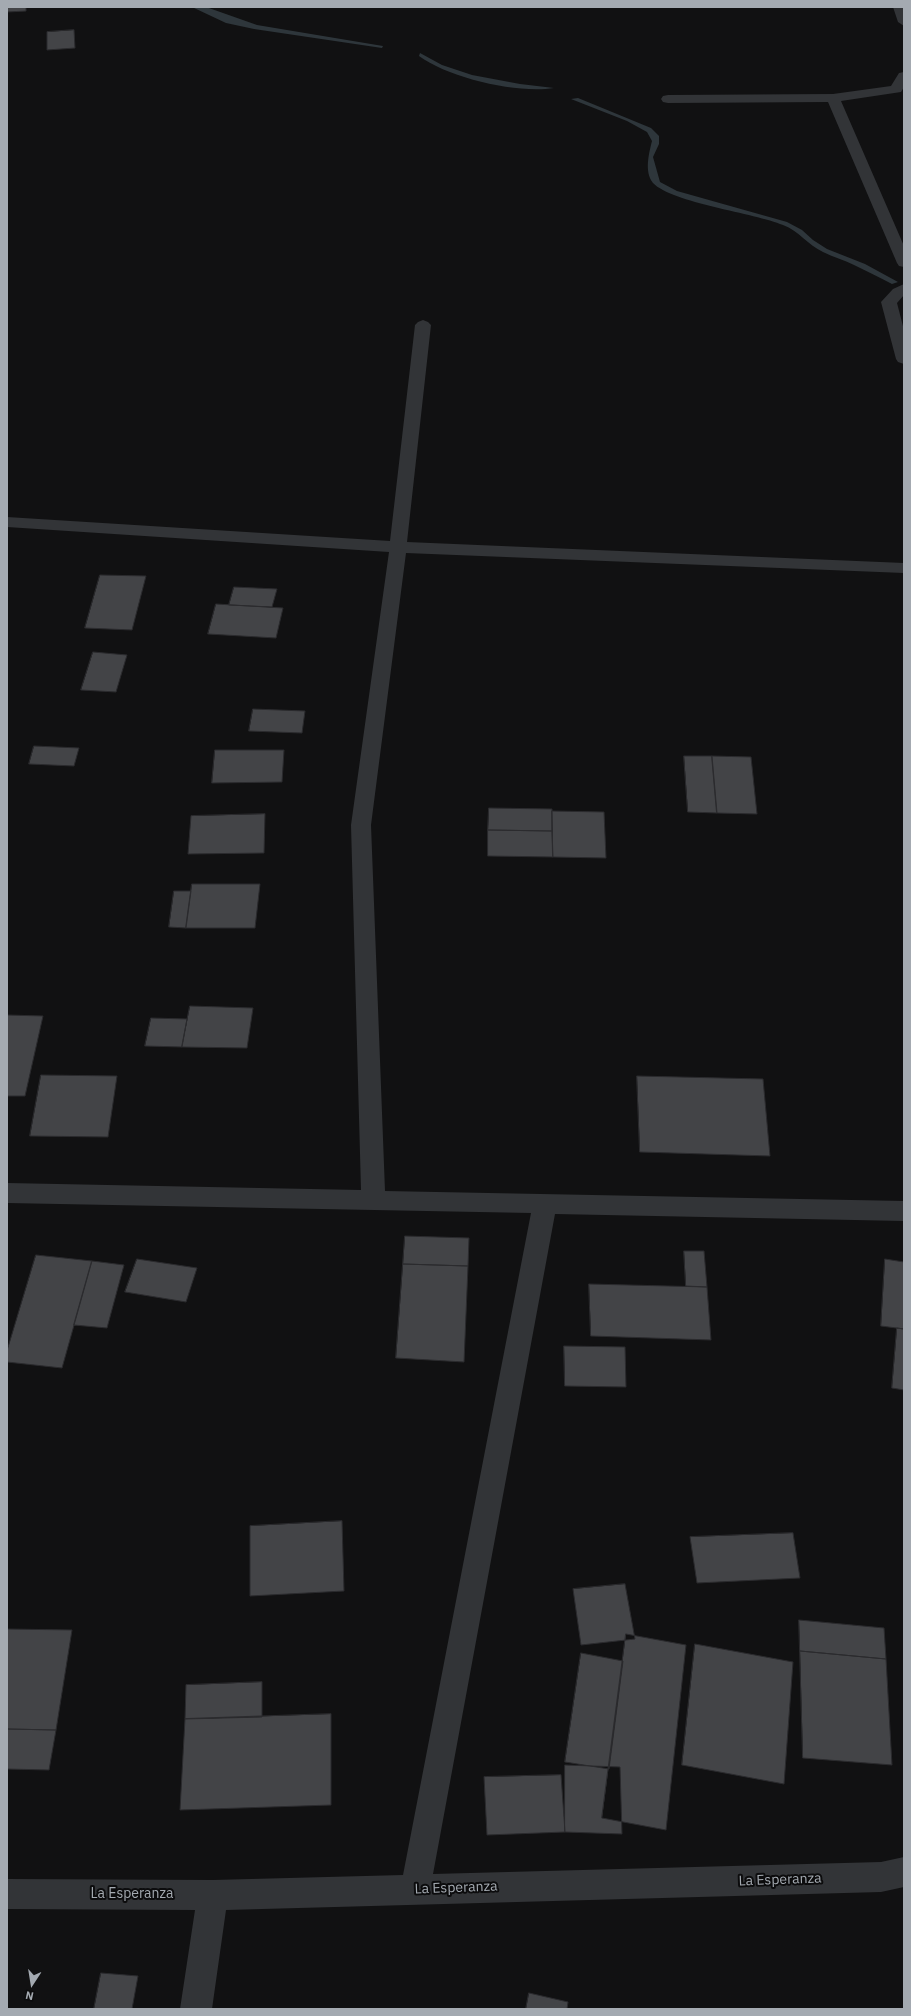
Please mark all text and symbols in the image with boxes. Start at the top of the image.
street label: La Esperanza [738,1870,822,1890]
street label: La Esperanza [414,1878,498,1898]
street label: La Esperanza [90,1886,174,1902]
north arrow [12,1964,52,2004]
text: N [24,1988,35,2003]

